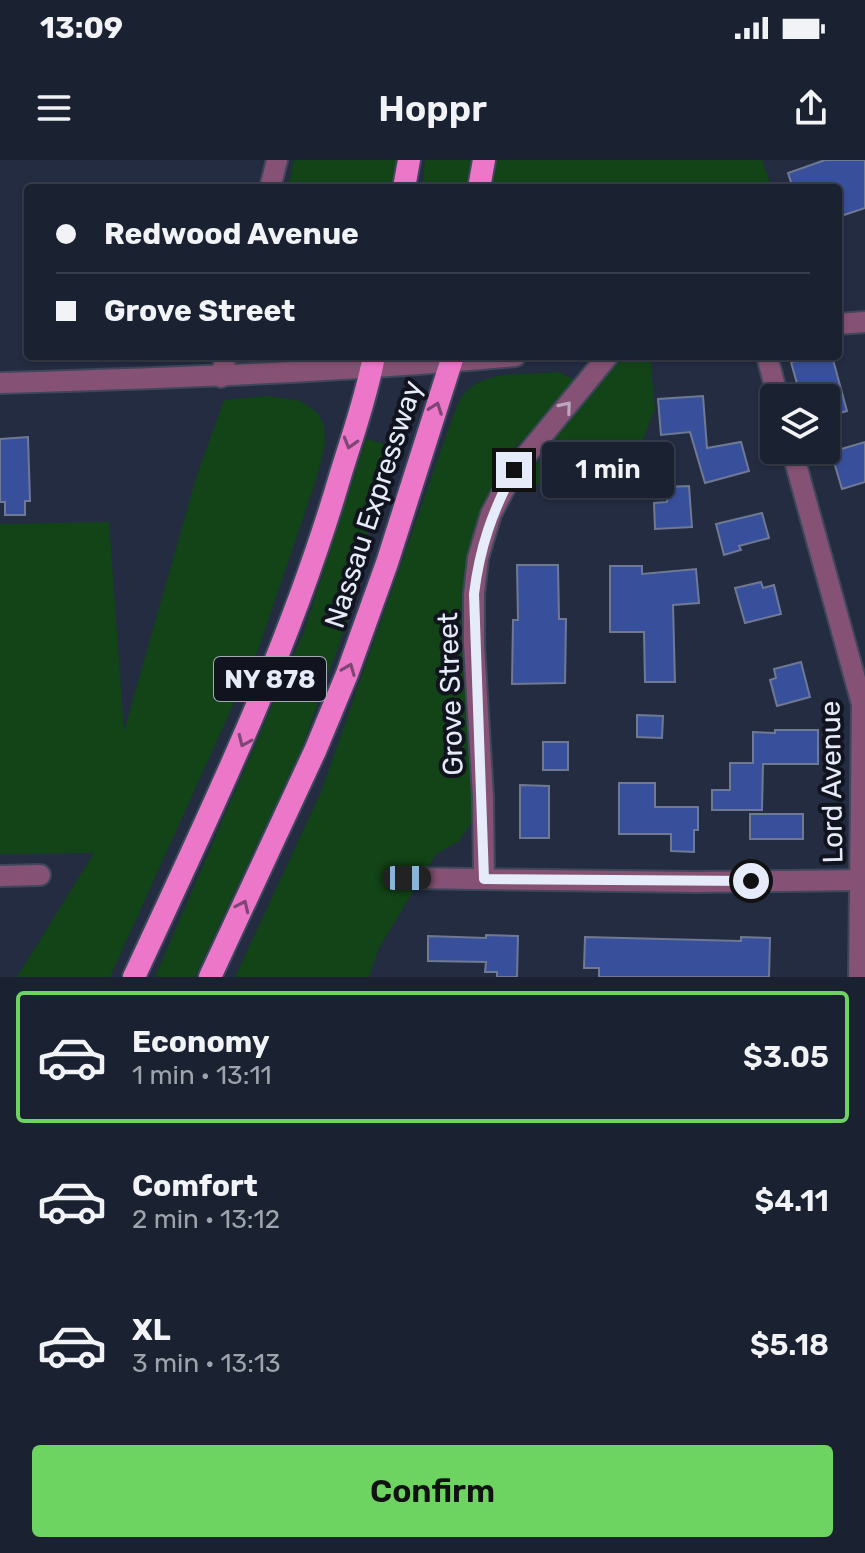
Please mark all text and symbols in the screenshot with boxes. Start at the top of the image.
text: 13:09 [40,10,123,46]
icon: menu [32,86,76,130]
icon: share [789,86,833,130]
text: Hoppr [378,87,487,130]
text: Redwood Avenue [104,216,359,252]
text: Grove Street [104,293,295,329]
street label: Nassau Expressway [318,376,429,632]
map controls [760,384,840,464]
button: layers [760,384,840,464]
one-way arrow [426,402,442,416]
one-way arrow [556,402,571,416]
one-way arrow [343,436,359,450]
callout: 1 min [542,442,674,498]
route end [496,452,532,488]
text: 1 min [575,454,641,485]
street label: Grove Street [431,612,470,776]
road number: NY 878 [214,657,326,701]
one-way arrow [339,663,356,677]
street label: Lord Avenue [814,700,849,864]
one-way arrow [237,732,253,747]
route start [733,863,769,899]
car [383,866,431,890]
one-way arrow [233,900,249,915]
icon: car [36,1021,108,1093]
text: Economy [132,1024,270,1060]
text: $3.05 [743,1039,829,1075]
text: 1 min · 13:11 [132,1060,272,1091]
icon: car [36,1165,108,1237]
text: Comfort [132,1168,258,1204]
text: $4.11 [755,1183,829,1219]
text: 2 min · 13:12 [132,1204,280,1235]
icon: car [36,1309,108,1381]
text: XL [132,1312,171,1348]
text: $5.18 [750,1327,829,1363]
text: 3 min · 13:13 [132,1348,281,1379]
button: Confirm [32,1445,833,1537]

